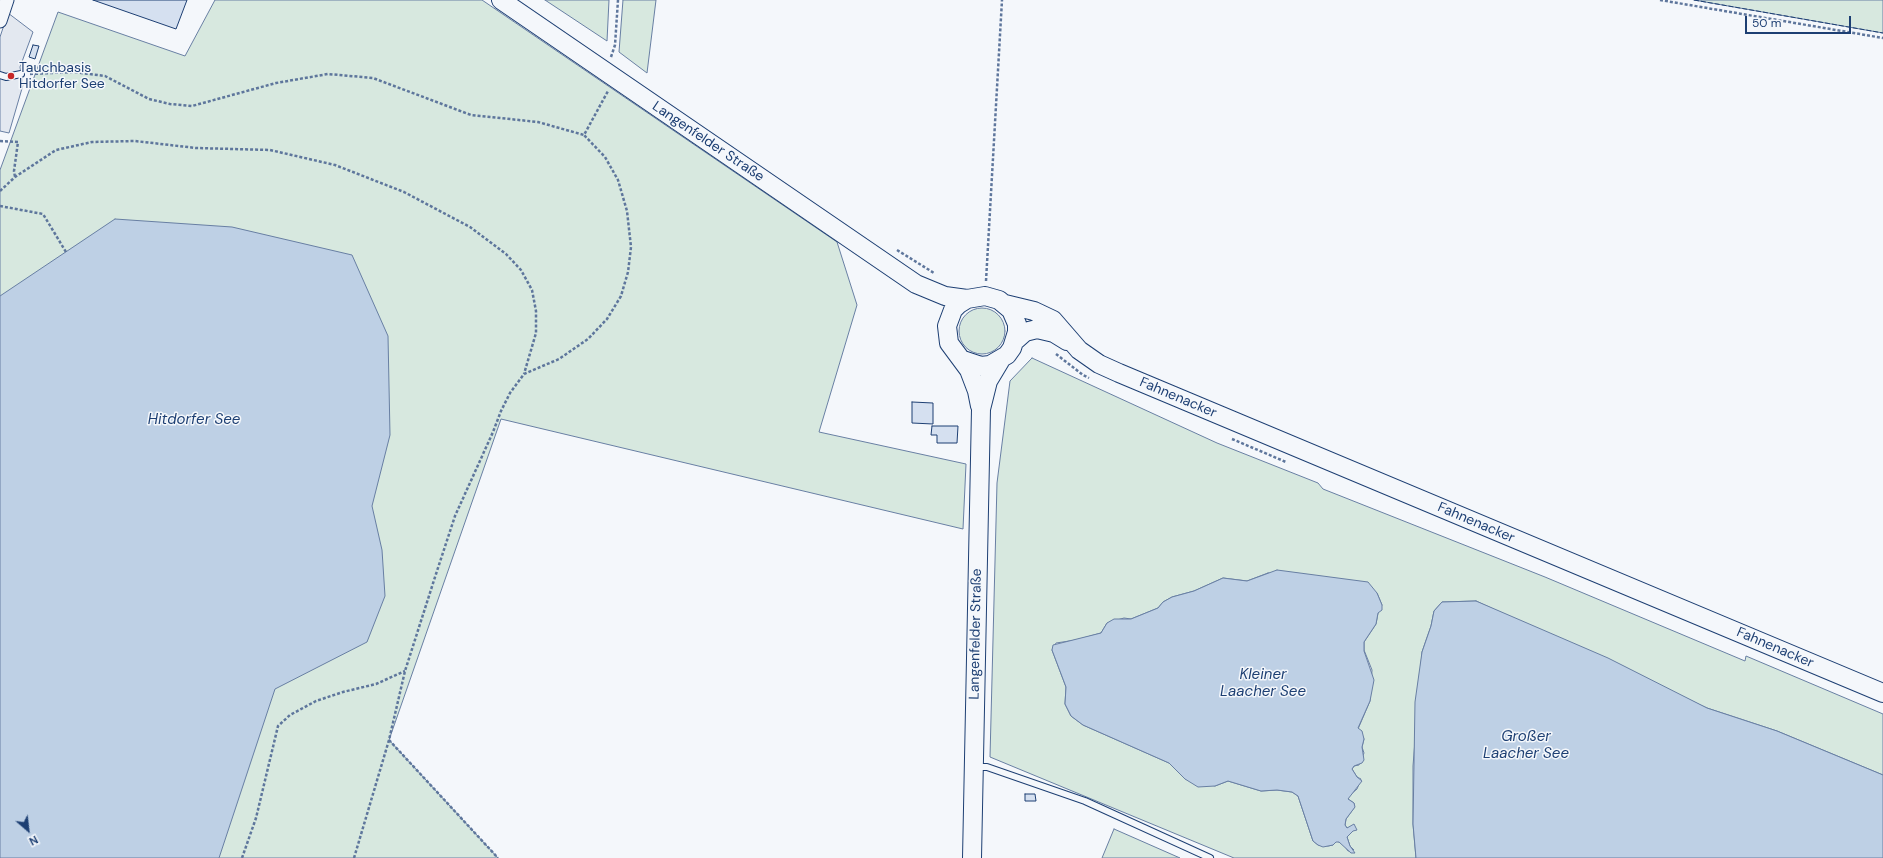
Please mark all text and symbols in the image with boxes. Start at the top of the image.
scale bar [1747,8,1853,34]
text: 50 m [1752,15,1781,31]
place label: Tauchbasis Hitdorfer See [19,60,105,92]
marker: Tauchbasis Hitdorfer See [6,71,16,81]
street label: Langenfelder Straße [649,98,767,186]
street label: Fahnenacker [1137,374,1219,422]
water label: Hitdorfer See [148,411,240,429]
street label: Fahnenacker [1435,499,1517,547]
street label: Langenfelder Straße [966,568,986,700]
street label: Fahnenacker [1734,624,1816,672]
water label: Kleiner Laacher See [1220,666,1306,701]
water label: Großer Laacher See [1483,728,1569,763]
north arrow [8,810,48,850]
text: N [27,833,40,849]

